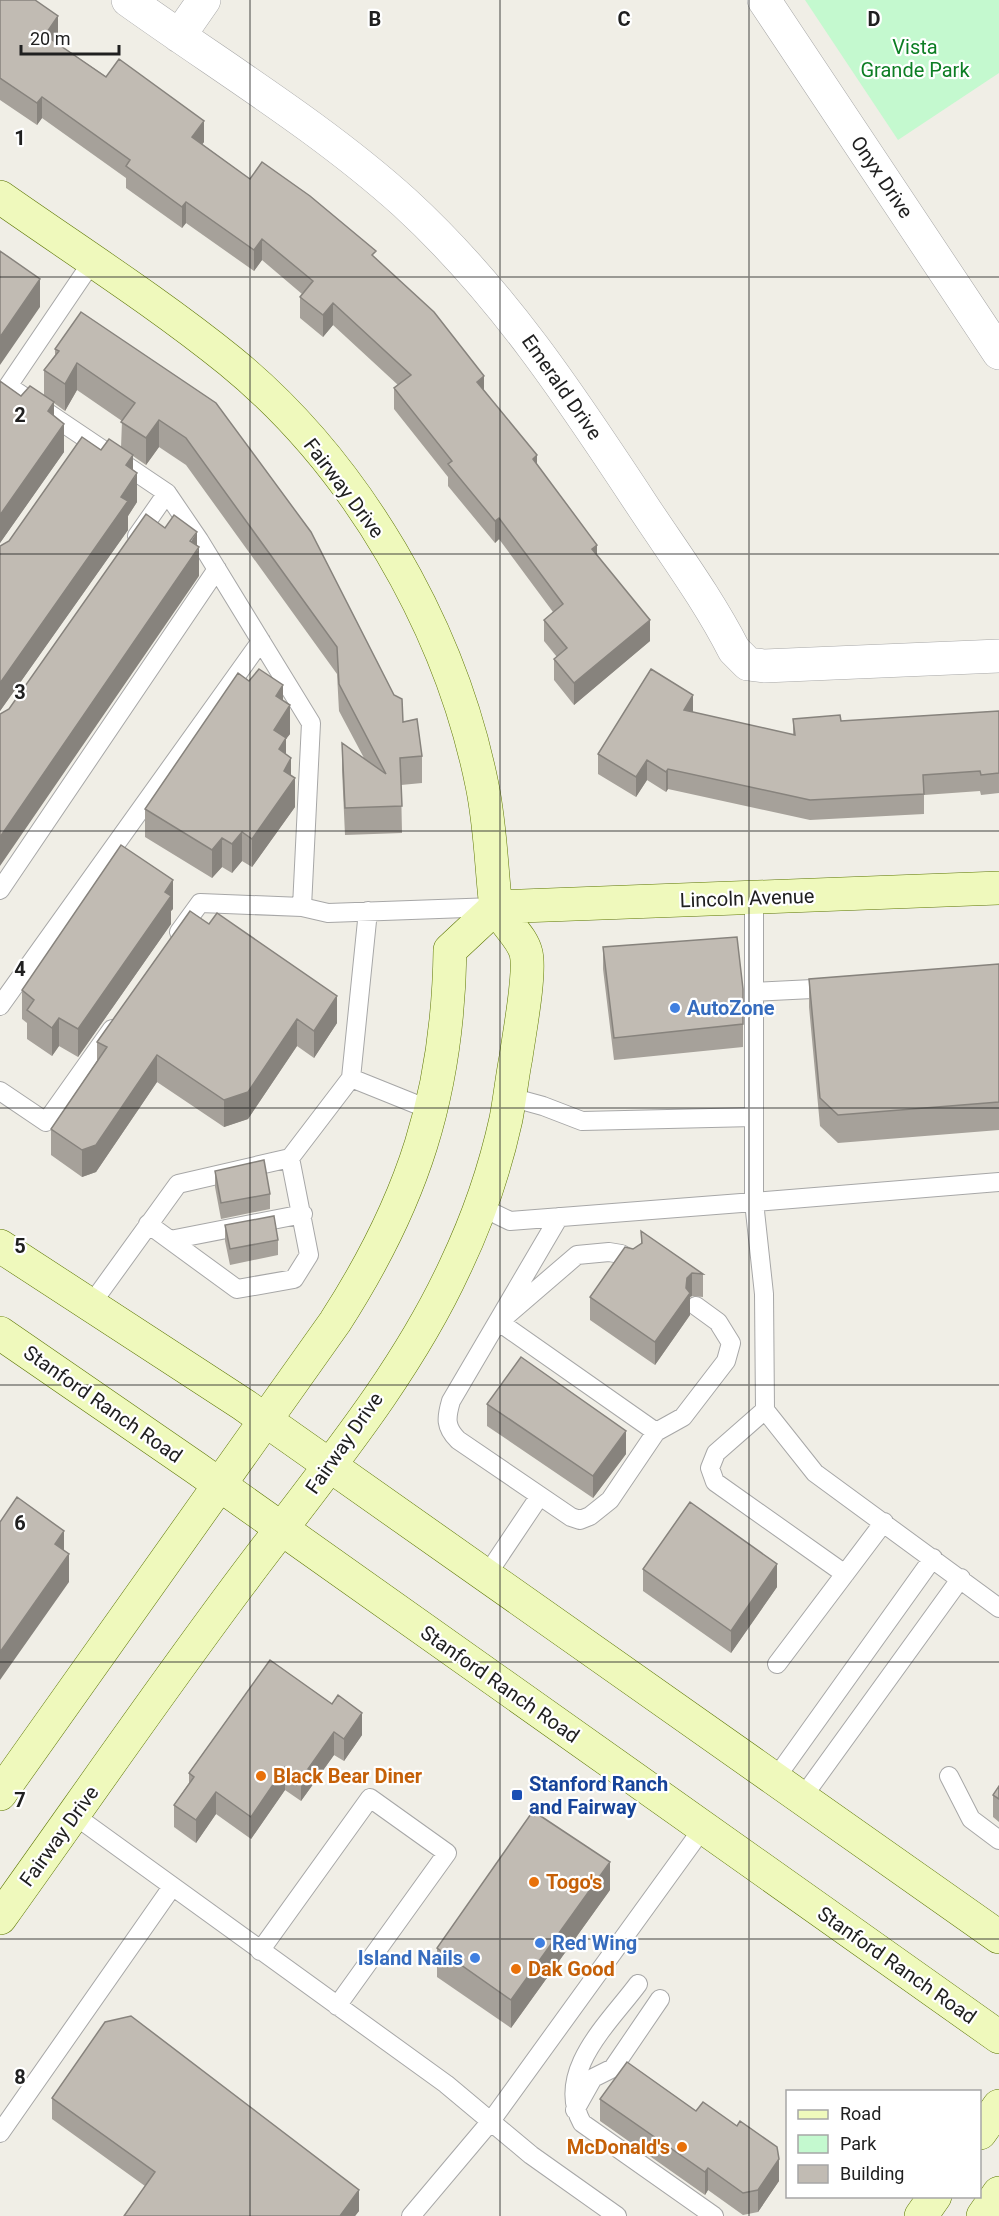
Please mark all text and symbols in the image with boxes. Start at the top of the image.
text: B [369,7,381,31]
text: C [617,7,631,31]
text: D [868,7,881,31]
scale bar [21,18,118,56]
text: 20 m [30,28,70,49]
park label: Vista Grande Park [860,35,970,82]
text: 1 [14,126,26,150]
street label: Onyx Drive [846,131,918,223]
street label: Emerald Drive [517,330,607,444]
text: 2 [14,403,26,427]
street label: Fairway Drive [299,433,389,543]
text: 3 [14,680,26,704]
street label: Lincoln Avenue [679,884,815,912]
text: 4 [14,957,26,981]
place label: AutoZone [687,996,775,1020]
marker: AutoZone [668,1001,682,1015]
text: 5 [14,1234,26,1258]
street label: Stanford Ranch Road [19,1340,187,1468]
street label: Fairway Drive [300,1388,388,1498]
text: 6 [14,1511,26,1535]
street label: Stanford Ranch Road [416,1620,584,1748]
place label: Black Bear Diner [273,1764,423,1788]
marker: Black Bear Diner [254,1769,268,1783]
place label: Stanford Ranch and Fairway [529,1772,668,1819]
street label: Fairway Drive [14,1781,104,1891]
text: 7 [14,1788,26,1812]
marker: Stanford Ranch and Fairway [510,1788,524,1802]
place label: Togo's [546,1870,602,1894]
marker: Togo's [527,1875,541,1889]
street label: Stanford Ranch Road [813,1901,981,2029]
place label: Red Wing [552,1931,637,1955]
marker: Red Wing [533,1936,547,1950]
place label: Island Nails [358,1946,463,1970]
marker: Island Nails [468,1951,482,1965]
place label: Dak Good [528,1957,615,1981]
marker: Dak Good [509,1962,523,1976]
text: 8 [14,2065,26,2089]
legend [786,2090,981,2198]
text: Road [840,2103,881,2124]
text: Park [840,2133,877,2154]
place label: McDonald's [567,2135,670,2159]
marker: McDonald's [675,2140,689,2154]
text: Building [840,2163,904,2184]

